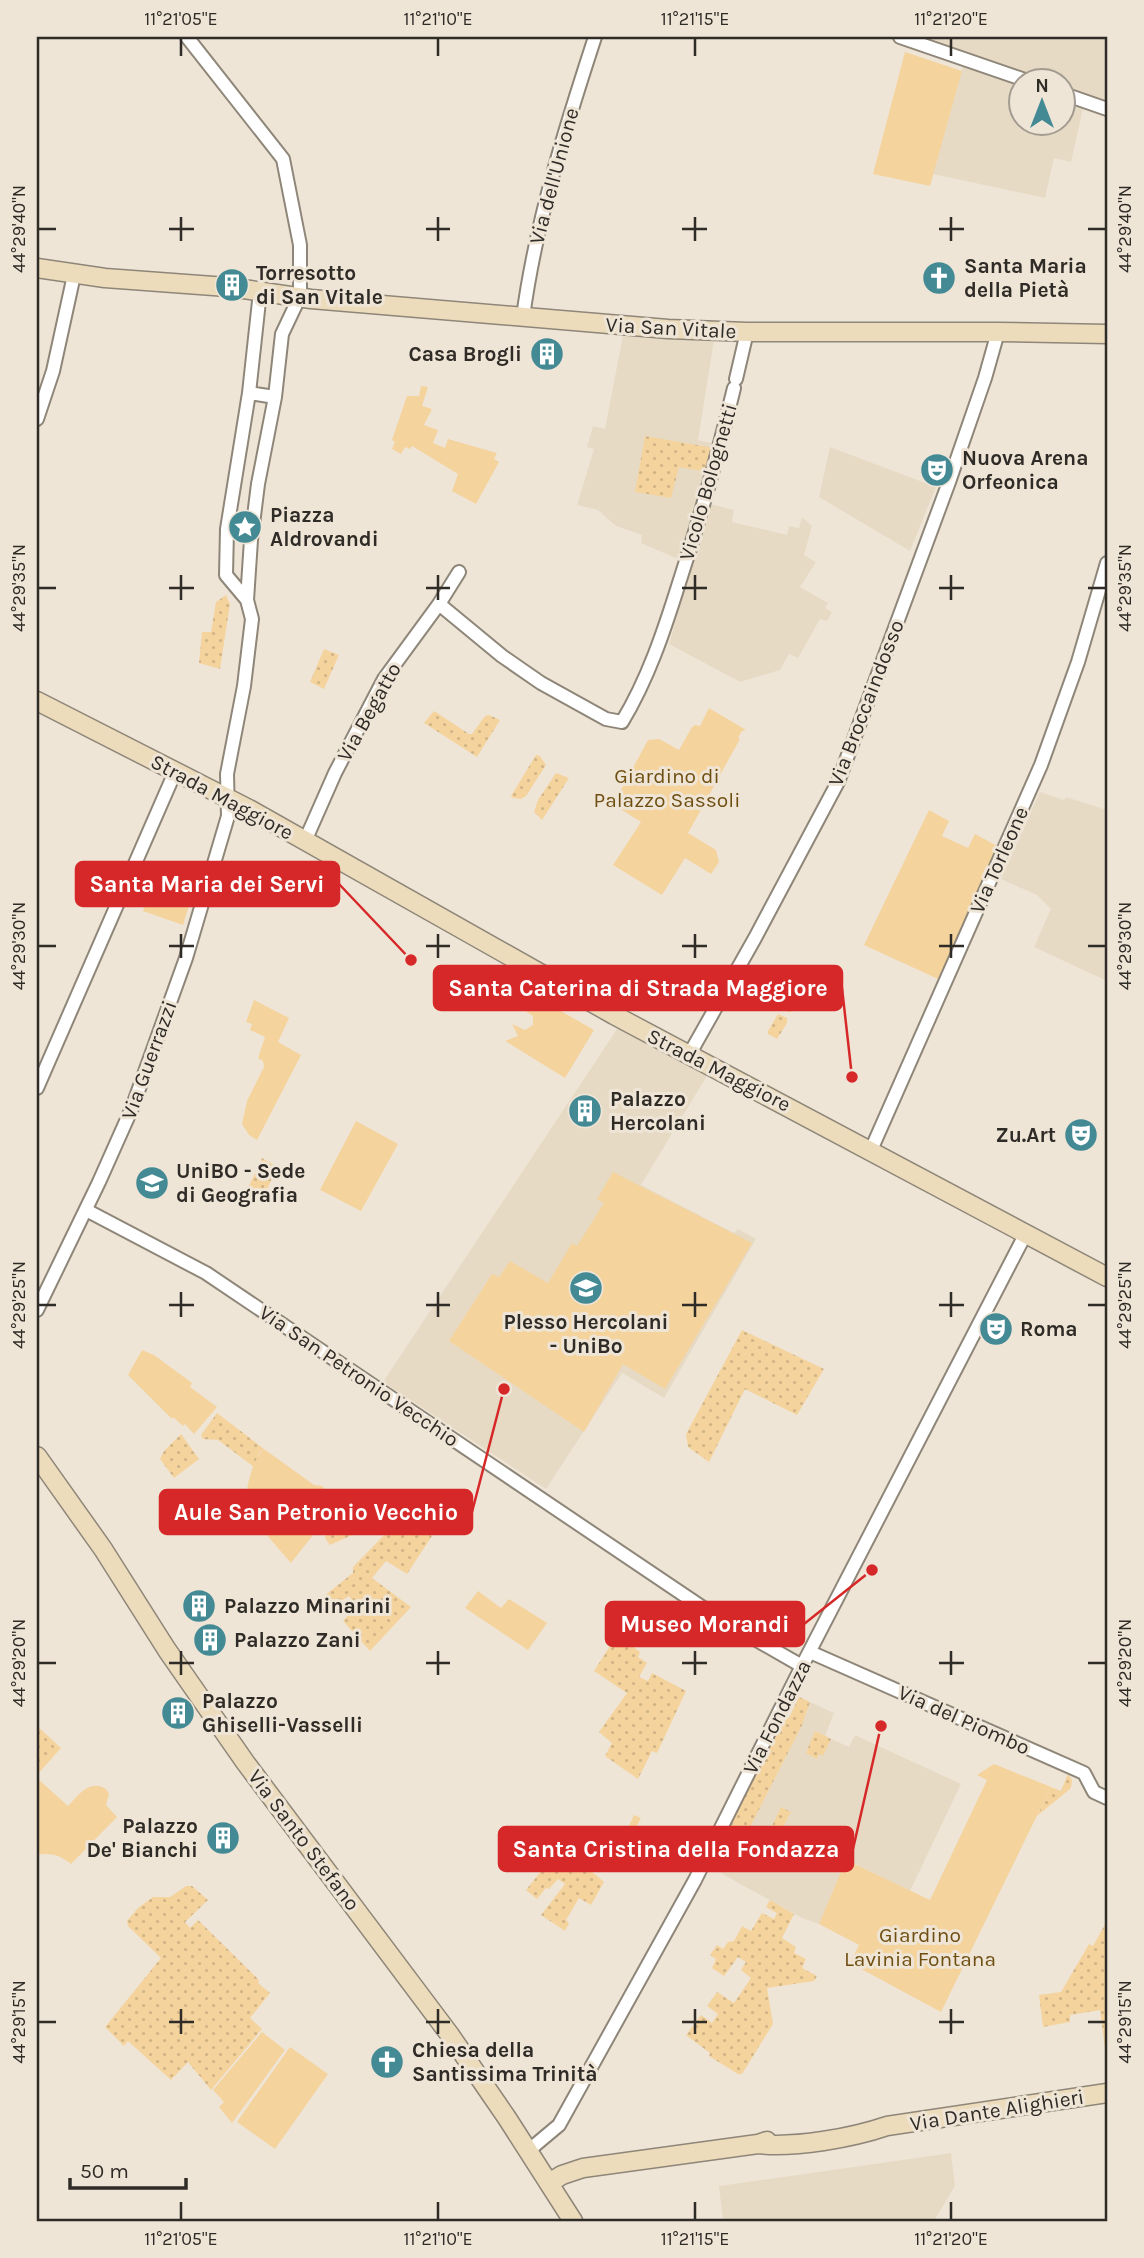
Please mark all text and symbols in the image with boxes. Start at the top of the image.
text: 11°21'05"E [144,8,218,30]
text: 11°21'10"E [403,8,473,30]
text: 11°21'15"E [661,8,729,30]
text: 11°21'20"E [914,8,988,30]
north arrow [1007,66,1078,136]
text: N [1035,75,1049,97]
street label: Via dell'Unione [524,105,584,247]
text: 44°29'40"N [8,185,30,273]
text: 44°29'40"N [1114,185,1136,273]
place label: Santa Maria della Pietà [964,254,1087,302]
church icon: Santa Maria della Pietà [920,259,958,297]
place label: Torresotto di San Vitale [256,261,383,309]
building icon: Torresotto di San Vitale [213,266,251,304]
street label: Via San Vitale [605,313,737,343]
building icon: Casa Brogli [528,335,566,373]
place label: Casa Brogli [408,342,522,366]
street label: Vicolo Bolognetti [674,401,742,563]
place label: Nuova Arena Orfeonica [962,446,1088,494]
theatre icon: Nuova Arena Orfeonica [918,451,956,489]
place label: Piazza Aldrovandi [270,503,379,551]
place icon: Piazza Aldrovandi [226,508,264,546]
text: 44°29'35"N [8,544,30,632]
text: 44°29'35"N [1114,544,1136,632]
street label: Via Broccaindosso [823,616,909,790]
street label: Via Begatto [332,658,406,766]
street label: Strada Maggiore [147,749,297,845]
park label: Giardino di Palazzo Sassoli [594,764,740,812]
street label: Via Torleone [965,803,1033,917]
callout: Santa Maria dei Servi [76,862,339,906]
text: Santa Maria dei Servi [89,871,325,898]
text: 44°29'30"N [8,902,30,990]
text: 44°29'30"N [1114,902,1136,990]
callout: Santa Caterina di Strada Maggiore [434,966,842,1010]
text: Santa Caterina di Strada Maggiore [448,975,828,1002]
street label: Via Guerrazzi [116,997,182,1123]
street label: Strada Maggiore [643,1023,795,1117]
place label: Palazzo Hercolani [610,1087,706,1135]
building icon: Palazzo Hercolani [566,1092,604,1130]
theatre icon: Zu.Art [1062,1116,1100,1154]
place label: Zu.Art [995,1123,1056,1147]
place label: UniBO - Sede di Geografia [176,1159,305,1207]
school or university icon: UniBO - Sede di Geografia [133,1164,171,1202]
text: 44°29'25"N [8,1261,30,1349]
text: 44°29'25"N [1114,1261,1136,1349]
school or university icon: Plesso Hercolani - UniBo [567,1269,605,1307]
street label: Via San Petronio Vecchio [255,1300,463,1452]
place label: Plesso Hercolani - UniBo [504,1310,668,1358]
theatre icon: Roma [977,1310,1015,1348]
place label: Roma [1020,1317,1078,1341]
callout: Aule San Petronio Vecchio [160,1490,472,1534]
text: Aule San Petronio Vecchio [174,1499,458,1526]
building icon: Palazzo Minarini [180,1587,218,1625]
place label: Palazzo Minarini [224,1594,391,1618]
callout: Museo Morandi [606,1602,804,1646]
text: Museo Morandi [620,1611,790,1638]
text: 44°29'20"N [8,1619,30,1707]
text: 44°29'20"N [1114,1619,1136,1707]
building icon: Palazzo Zani [191,1621,229,1659]
place label: Palazzo Zani [234,1628,361,1652]
street label: Via Fondazza [738,1656,816,1778]
street label: Via del Piombo [894,1680,1034,1760]
place label: Palazzo Ghiselli-Vasselli [202,1689,363,1737]
building icon: Palazzo Ghiselli-Vasselli [159,1694,197,1732]
street label: Via Santo Stefano [243,1765,365,1915]
place label: Palazzo De' Bianchi [86,1814,198,1862]
building icon: Palazzo De' Bianchi [204,1819,242,1857]
callout: Santa Cristina della Fondazza [499,1827,853,1871]
text: Santa Cristina della Fondazza [513,1836,839,1863]
park label: Giardino Lavinia Fontana [844,1923,996,1971]
text: 44°29'15"N [8,1980,30,2064]
text: 44°29'15"N [1114,1980,1136,2064]
place label: Chiesa della Santissima Trinità [412,2038,598,2086]
church icon: Chiesa della Santissima Trinità [368,2043,406,2081]
street label: Via Dante Alighieri [908,2084,1086,2136]
scale bar [70,2146,186,2190]
text: 50 m [80,2159,129,2183]
text: 11°21'05"E [144,2228,218,2250]
text: 11°21'10"E [403,2228,473,2250]
text: 11°21'15"E [661,2228,729,2250]
text: 11°21'20"E [914,2228,988,2250]

